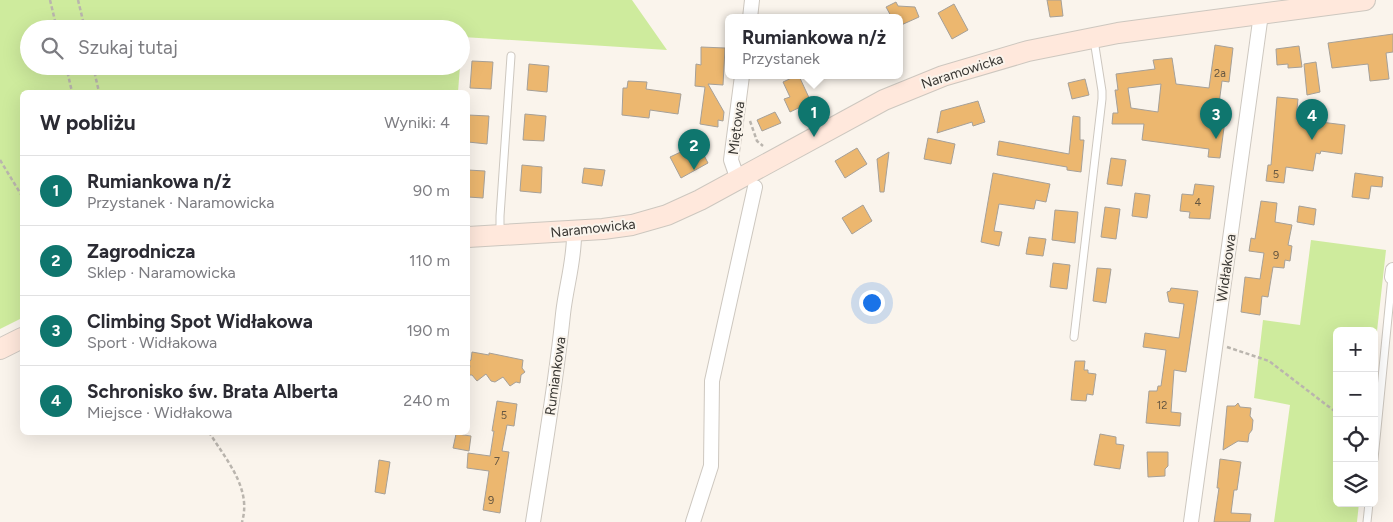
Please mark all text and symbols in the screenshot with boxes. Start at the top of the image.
popup [725,14,903,79]
search box [20,20,470,75]
text: Rumiankowa n/ż [742,26,886,49]
icon: search [38,34,66,62]
text: Szukaj tutaj [78,36,178,59]
text: Przystanek [742,49,820,68]
street label: Naramowicka [919,50,1005,93]
house number: 2a [1214,67,1226,80]
pin: 1 [798,96,830,137]
pin: 3 [1200,98,1232,139]
pin: 4 [1296,99,1328,140]
street label: Miętowa [725,100,748,156]
text: W pobliżu [40,110,136,135]
text: Wyniki: 4 [384,113,450,132]
pin: 2 [678,129,710,170]
house number: 5 [1273,168,1279,181]
text: Rumiankowa n/ż [87,170,231,193]
text: 1 [53,181,59,200]
text: 90 m [413,181,450,200]
text: Przystanek · Naramowicka [87,193,274,212]
house number: 4 [1195,196,1202,209]
street label: Naramowicka [550,216,636,241]
street label: Widłakowa [1213,233,1240,303]
text: Zagrodnicza [87,240,195,263]
house number: 9 [1273,249,1279,262]
text: 2 [51,251,61,270]
text: 110 m [409,251,450,270]
text: Sklep · Naramowicka [87,263,236,282]
your location [859,290,885,316]
text: Climbing Spot Widłakowa [87,310,313,333]
text: 3 [52,321,60,340]
text: 190 m [407,321,450,340]
map controls [1333,327,1378,507]
button: + [1333,327,1378,372]
text: Sport · Widłakowa [87,333,217,352]
street label: Rumiankowa [542,336,569,416]
button: − [1333,372,1378,417]
text: Schronisko św. Brata Alberta [87,380,338,403]
text: 4 [51,391,61,410]
text: 240 m [403,391,450,410]
house number: 12 [1157,399,1167,412]
text: Miejsce · Widłakowa [87,403,232,422]
house number: 5 [501,409,507,422]
button: locate [1333,417,1378,462]
house number: 7 [494,455,500,468]
button: layers [1333,462,1378,507]
house number: 9 [488,494,494,507]

